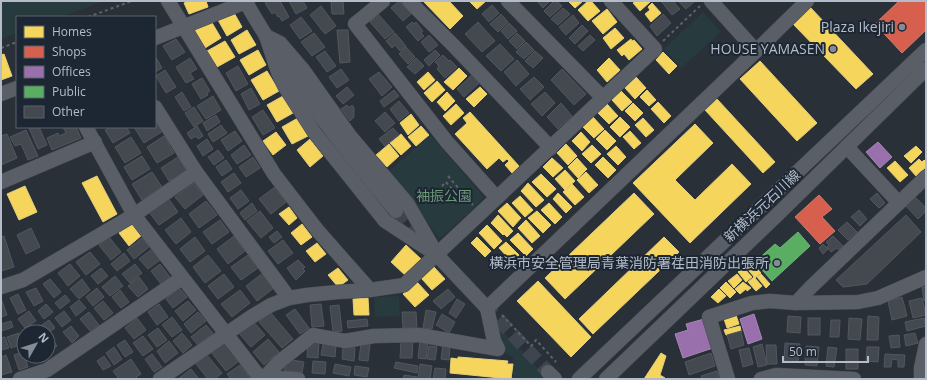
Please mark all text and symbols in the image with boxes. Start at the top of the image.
legend [16,16,156,128]
place label: Plaza Ikejiri [821,17,894,36]
marker: Plaza Ikejiri [897,22,907,32]
text: Homes [52,23,92,40]
place label: HOUSE YAMASEN [710,39,825,58]
text: Shops [52,43,87,60]
marker: HOUSE YAMASEN [828,44,838,54]
text: Offices [52,63,91,80]
text: Public [52,83,86,100]
text: Other [52,103,85,120]
street label: 新横浜元石川線 [719,165,804,246]
park label: 袖振公園 [416,186,472,205]
place label: 横浜市安全管理局青葉消防署荏田消防出張所 [489,253,769,272]
marker: 横浜市安全管理局青葉消防署荏田消防出張所 [772,258,782,268]
north arrow [16,324,56,364]
text: N [36,329,53,346]
scale bar [783,338,868,364]
text: 50 m [789,343,817,360]

